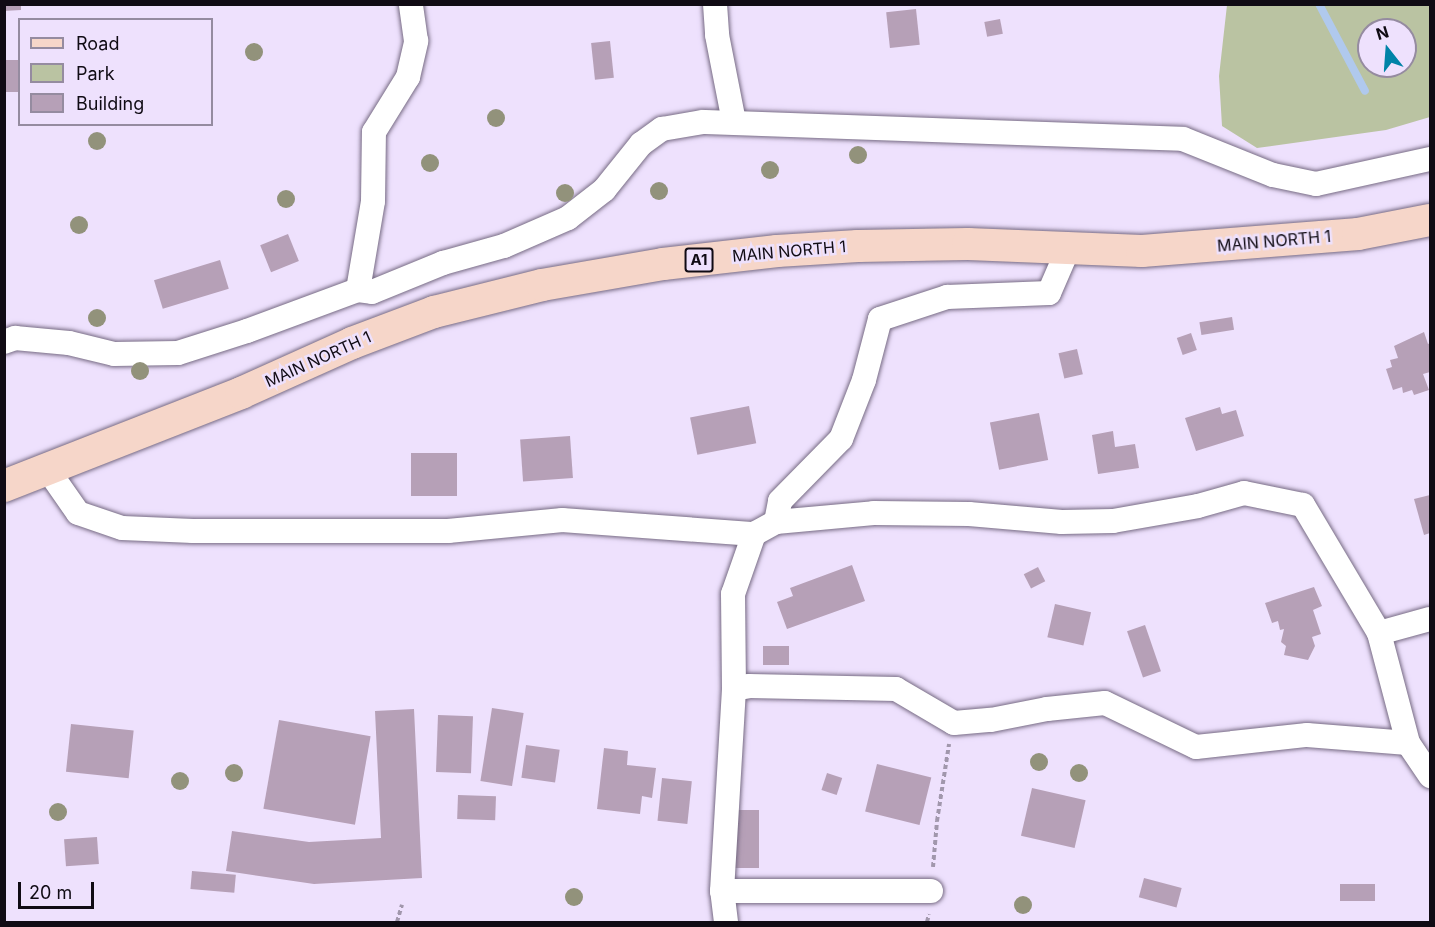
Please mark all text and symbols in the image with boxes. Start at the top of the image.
legend [18,18,213,126]
north arrow [1357,18,1417,78]
text: N [1374,21,1391,44]
text: Road [76,33,119,54]
text: Park [76,63,115,84]
text: Building [76,93,144,114]
street label: MAIN NORTH 1 [1216,226,1332,256]
street label: MAIN NORTH 1 [731,236,847,266]
road number: A1 [684,248,714,272]
street label: MAIN NORTH 1 [262,327,374,391]
scale bar [21,870,98,908]
text: 20 m [29,882,72,903]

